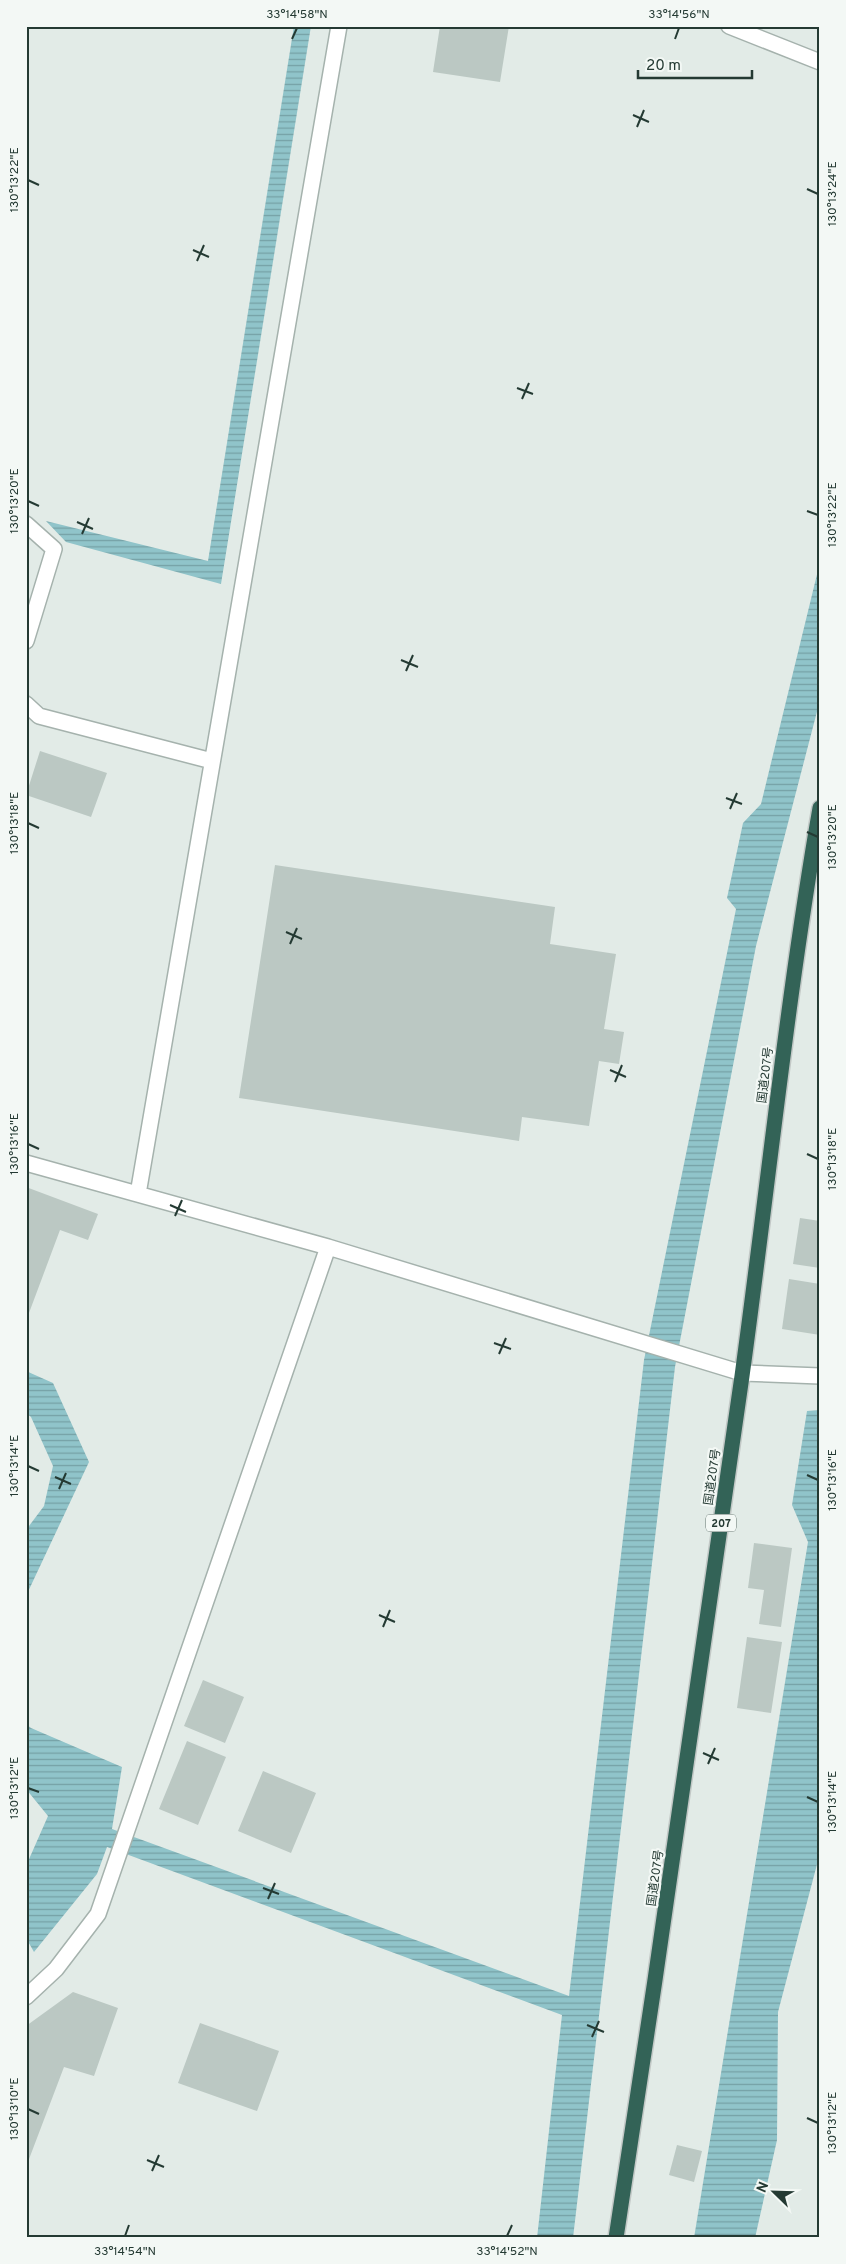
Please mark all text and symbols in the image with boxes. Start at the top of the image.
text: 33°14'58"N [266,7,328,23]
text: 33°14'56"N [648,7,710,23]
scale bar [638,48,752,80]
text: 20 m [646,57,681,76]
text: 130°13'22"E [7,147,23,213]
text: 130°13'24"E [825,161,841,227]
text: 130°13'20"E [7,468,23,534]
text: 130°13'22"E [825,482,841,548]
text: 130°13'18"E [7,792,23,854]
text: 130°13'20"E [825,804,841,870]
street label: 国道207号 [755,1046,777,1104]
text: 130°13'16"E [7,1113,23,1175]
text: 130°13'18"E [825,1128,841,1190]
text: 130°13'14"E [7,1435,23,1497]
street label: 国道207号 [701,1448,725,1506]
text: 130°13'16"E [825,1449,841,1511]
road number: 207 [706,1515,736,1532]
text: 130°13'12"E [7,1757,23,1819]
text: 130°13'14"E [825,1771,841,1833]
street label: 国道207号 [644,1849,668,1907]
text: 130°13'10"E [7,2078,23,2140]
text: 130°13'12"E [825,2092,841,2154]
north arrow [748,2166,798,2216]
text: N [754,2180,773,2195]
text: 33°14'54"N [94,2244,156,2260]
text: 33°14'52"N [476,2244,538,2260]

